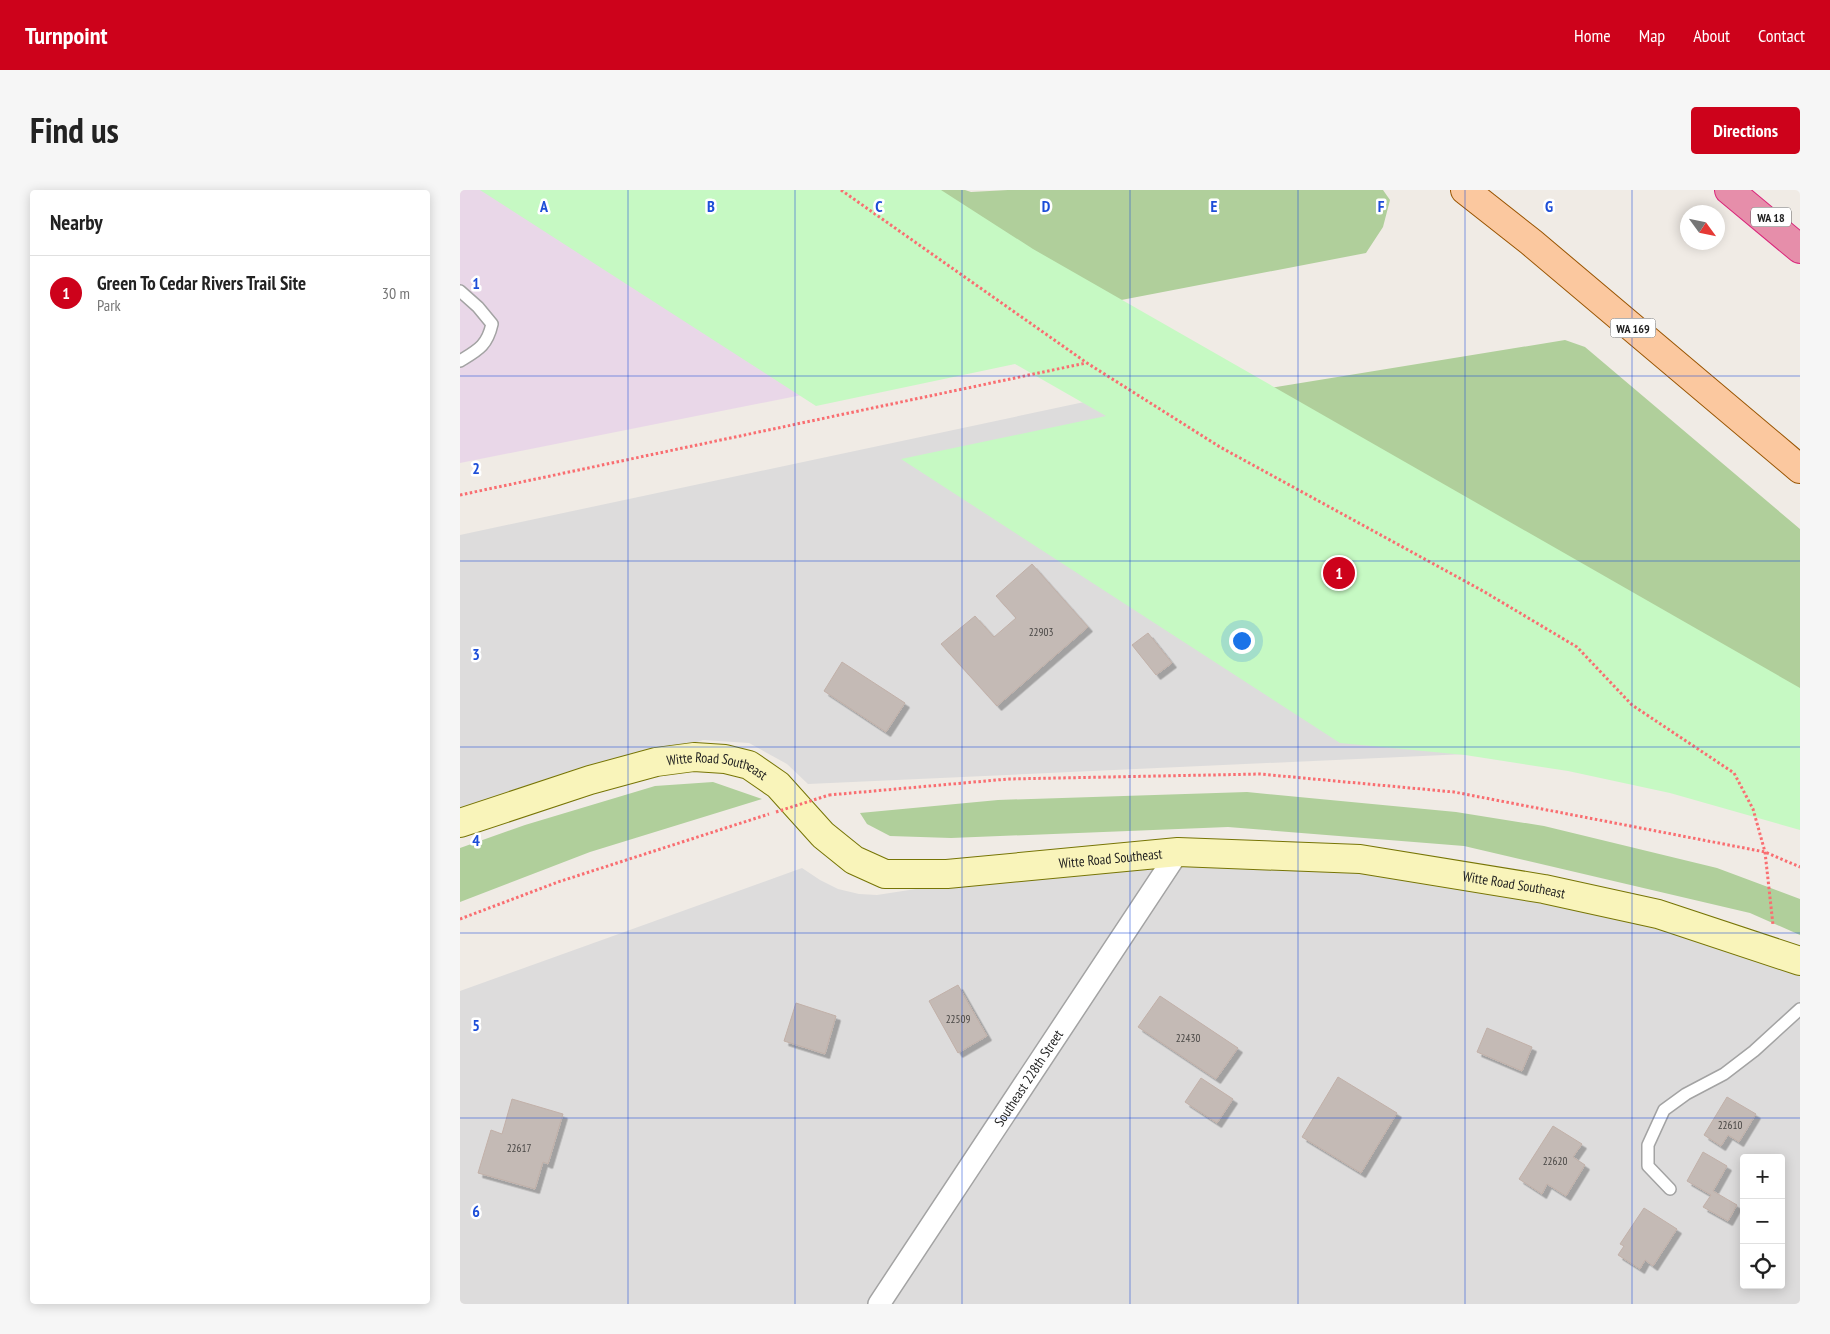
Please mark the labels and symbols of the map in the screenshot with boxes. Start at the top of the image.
text: A [539,196,549,216]
text: B [707,196,715,216]
text: C [875,196,883,216]
text: D [1042,196,1051,216]
text: E [1211,196,1218,216]
text: F [1378,196,1385,216]
text: G [1545,196,1553,216]
north arrow [1680,205,1725,250]
road number: WA 18 [1751,208,1791,226]
text: 1 [472,273,480,293]
road number: WA 169 [1610,318,1656,338]
text: 2 [472,458,480,478]
pin: 1 [1323,554,1355,592]
house number: 22903 [1029,625,1053,639]
your location [1229,628,1255,654]
text: 3 [472,644,480,664]
street label: Witte Road Southeast [665,748,771,784]
text: 4 [472,830,480,850]
street label: Witte Road Southeast [1058,845,1163,872]
street label: Witte Road Southeast [1461,867,1567,902]
house number: 22509 [946,1012,970,1026]
text: 5 [472,1015,480,1035]
street label: Southeast 228th Street [990,1026,1067,1130]
house number: 22430 [1176,1031,1200,1045]
house number: 22610 [1718,1118,1742,1132]
house number: 22617 [507,1141,531,1155]
house number: 22620 [1543,1154,1567,1168]
text: 6 [472,1201,480,1221]

